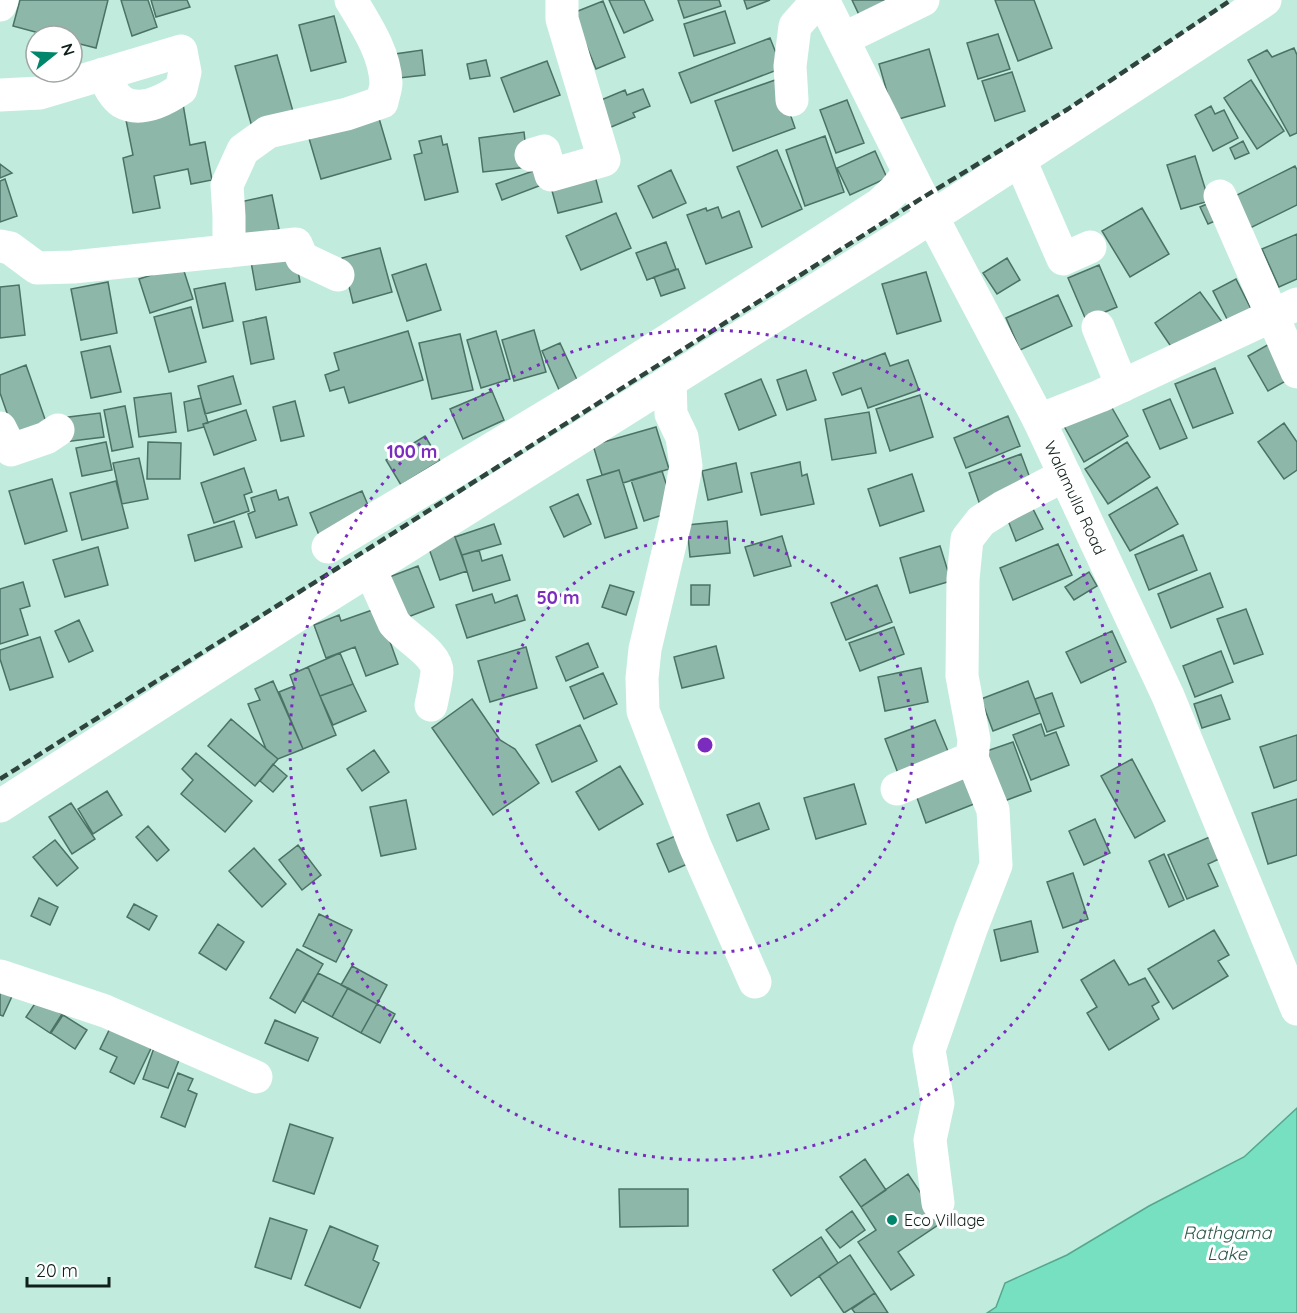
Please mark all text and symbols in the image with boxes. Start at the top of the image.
north arrow [24,24,84,84]
text: N [57,41,80,58]
street label: Walamulla Road [1040,438,1110,558]
text: 100 m [387,440,437,463]
text: 50 m [536,586,580,609]
centre of rings [695,735,715,755]
place label: Eco Village [904,1210,985,1230]
marker: Eco Village [885,1213,899,1227]
water label: Rathgama Lake [1183,1221,1272,1265]
scale bar [27,1250,110,1288]
text: 20 m [36,1259,78,1282]

